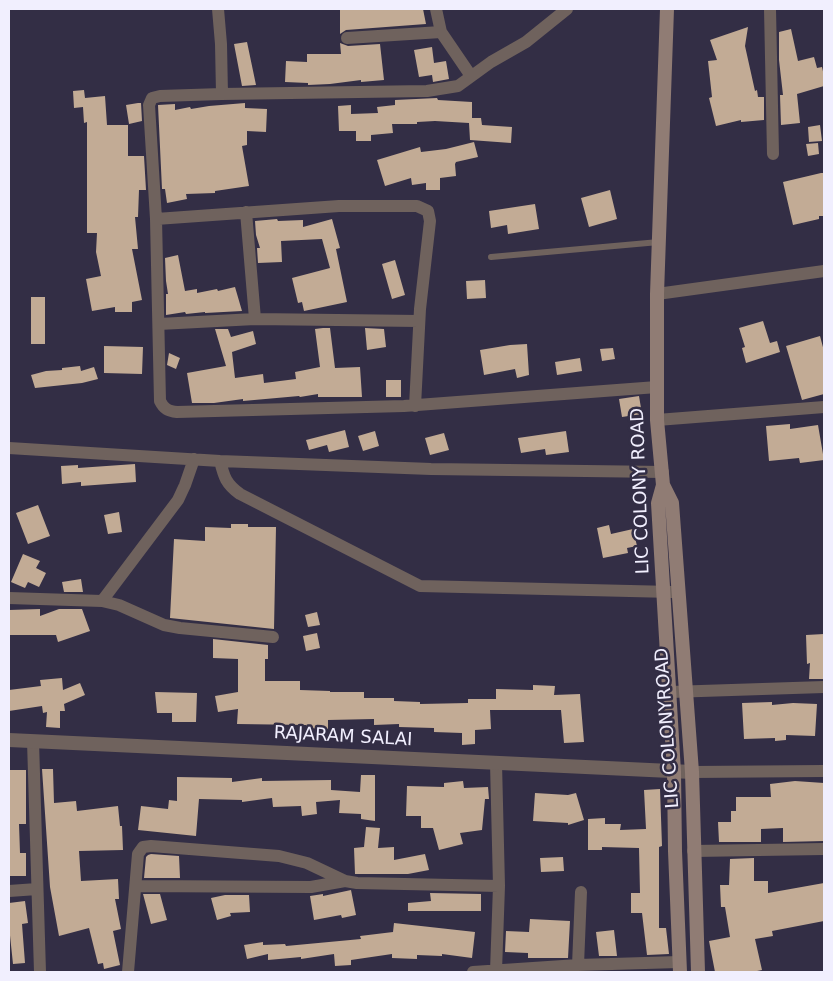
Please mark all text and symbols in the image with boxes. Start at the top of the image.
street label: LIC COLONY ROAD [627,407,655,575]
street label: LIC COLONYROAD [652,647,684,809]
street label: RAJARAM SALAI [273,723,413,751]

